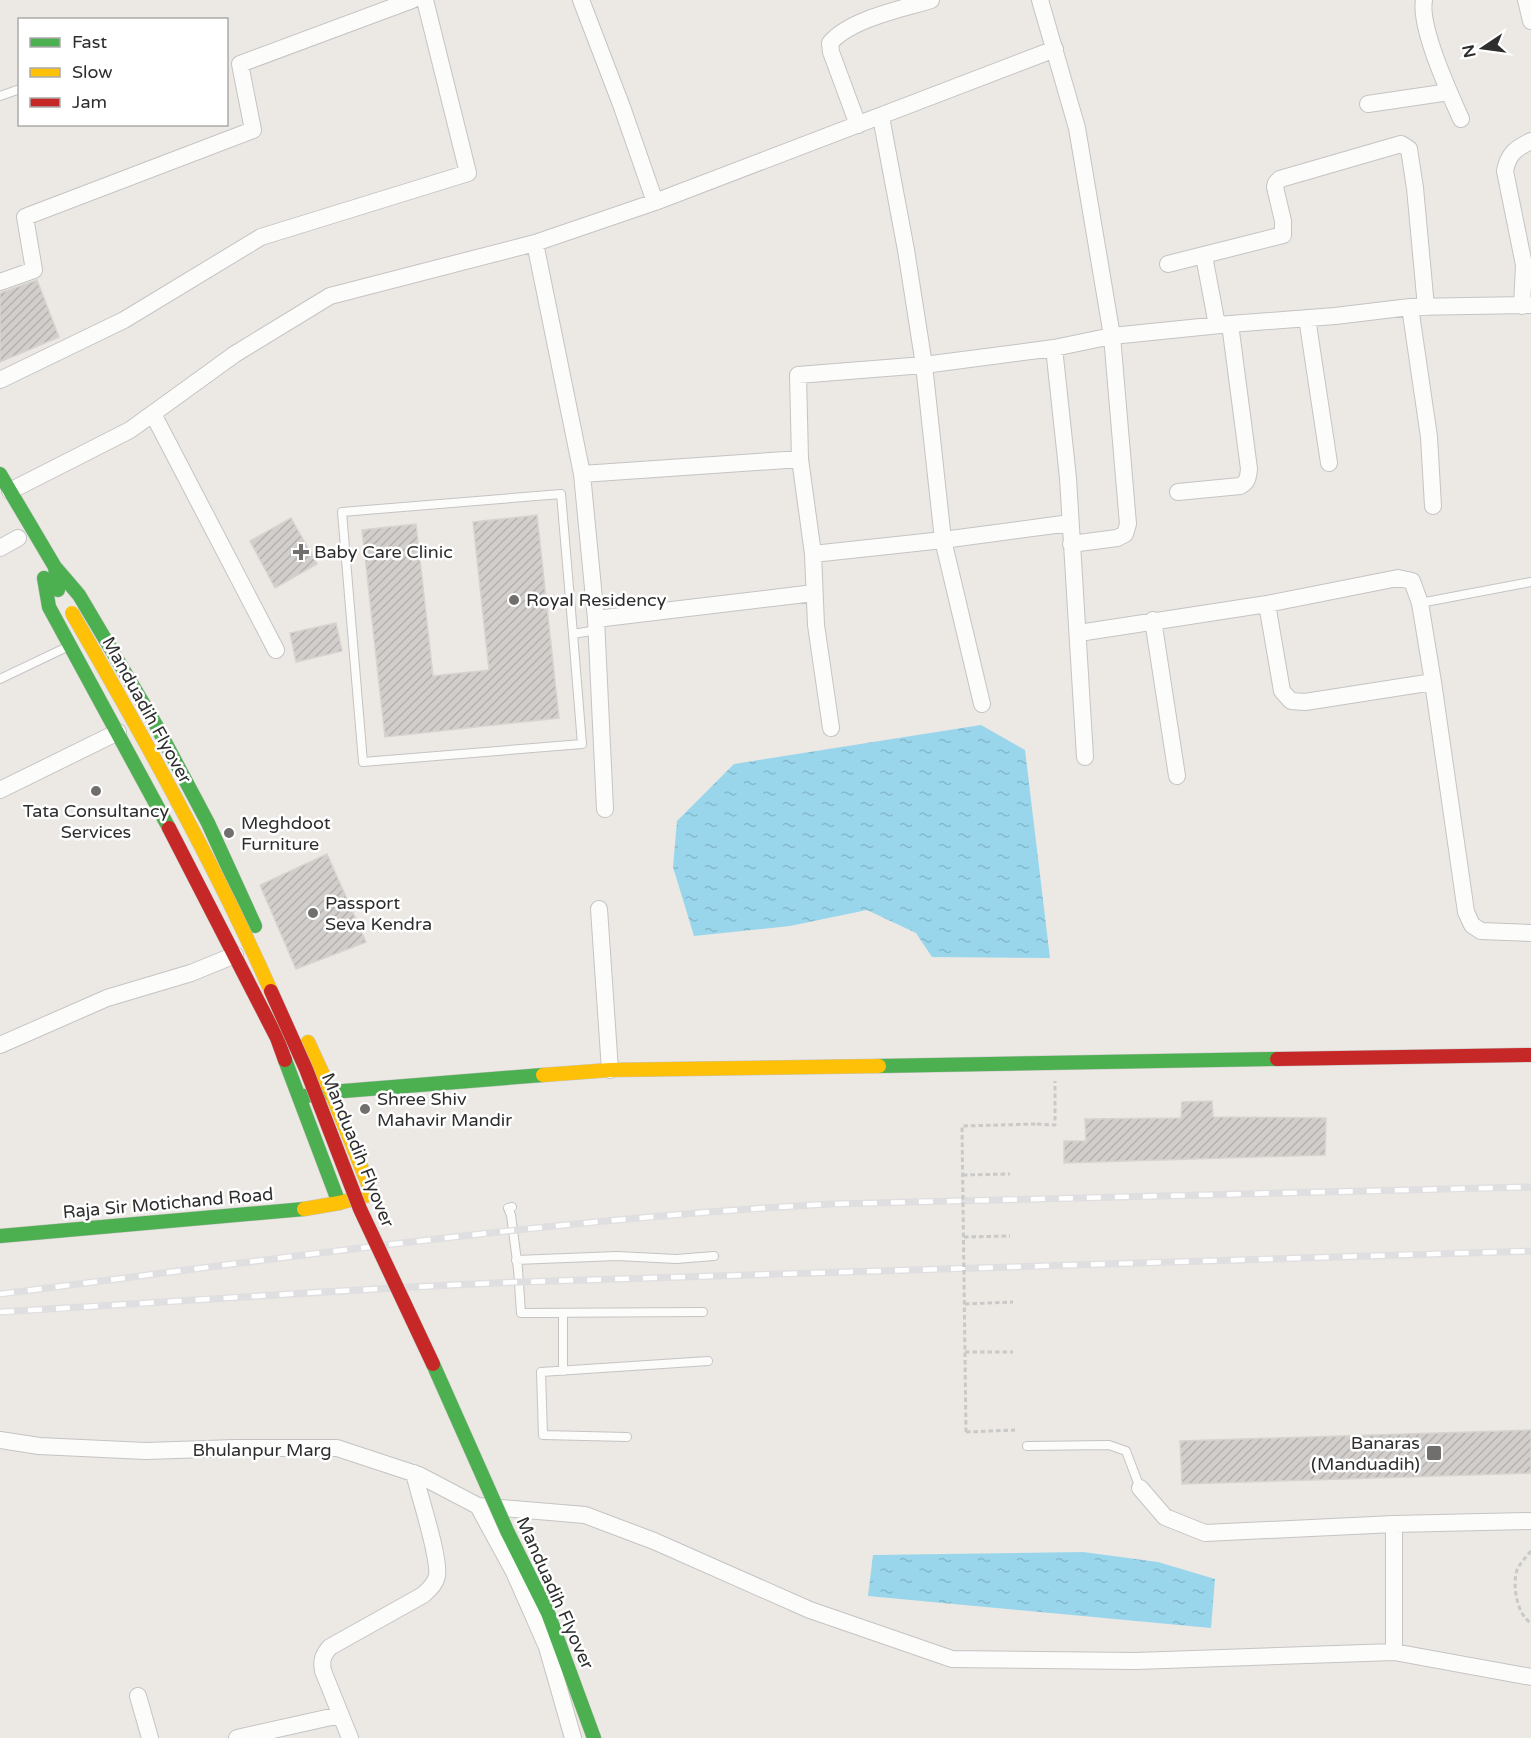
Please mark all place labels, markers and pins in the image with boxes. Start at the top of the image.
place label: Baby Care Clinic [314,541,453,563]
marker: Baby Care Clinic [292,543,310,561]
place label: Royal Residency [526,589,667,611]
marker: Royal Residency [507,593,521,607]
marker: Tata Consultancy Services [89,784,103,798]
place label: Tata Consultancy Services [23,800,170,843]
place label: Meghdoot Furniture [241,812,331,855]
marker: Meghdoot Furniture [222,826,236,840]
place label: Passport Seva Kendra [325,892,432,935]
marker: Passport Seva Kendra [306,906,320,920]
place label: Shree Shiv Mahavir Mandir [377,1088,512,1131]
marker: Shree Shiv Mahavir Mandir [358,1102,372,1116]
place label: Banaras (Manduadih) [1311,1432,1420,1475]
marker: Banaras (Manduadih) [1425,1444,1443,1462]

